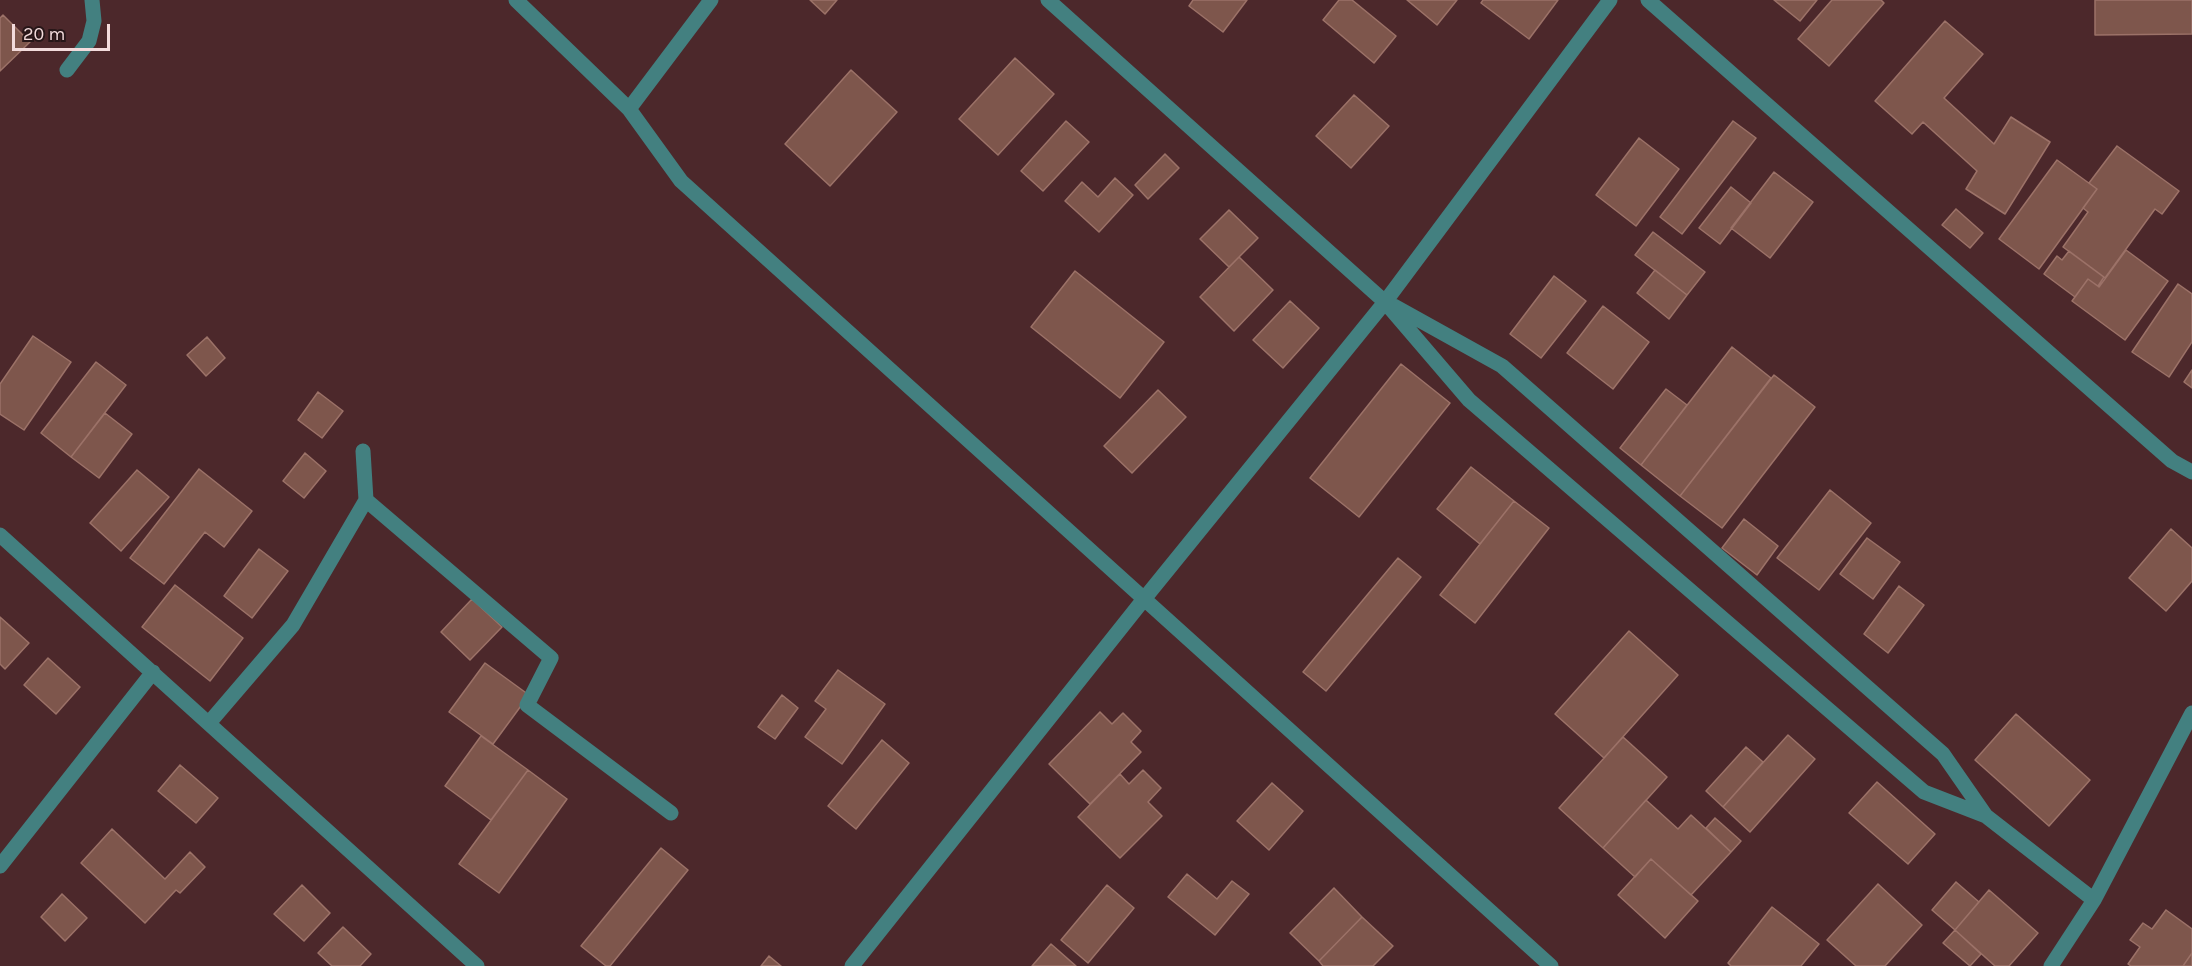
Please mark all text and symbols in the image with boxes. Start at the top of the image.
scale bar [15,12,112,50]
text: 20 m [23,23,65,45]

